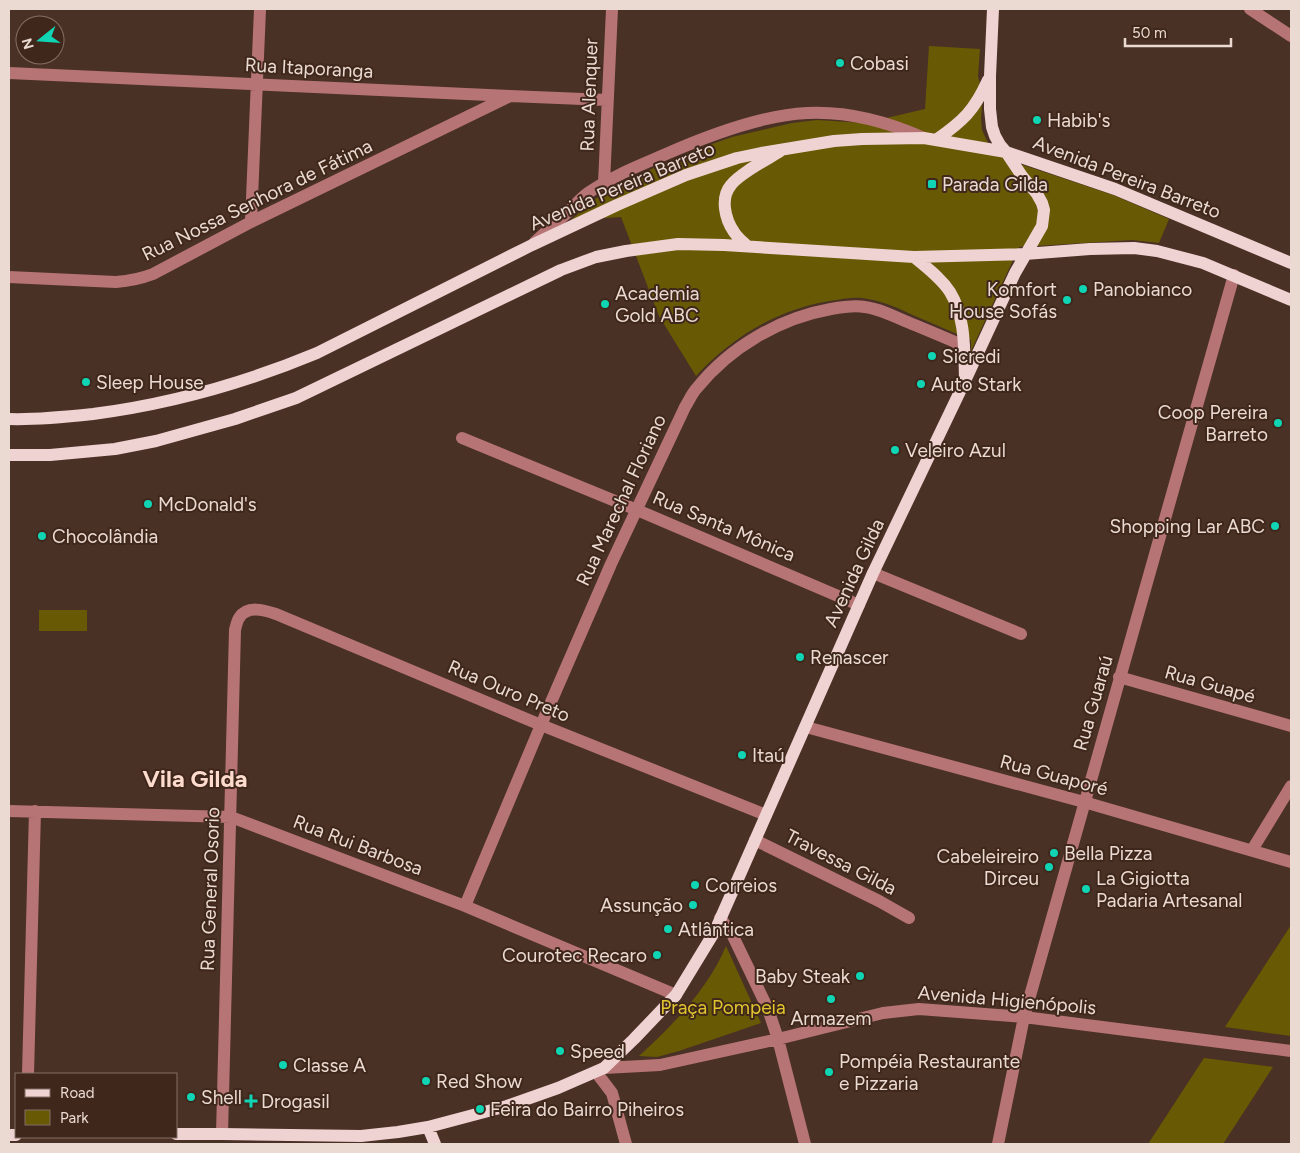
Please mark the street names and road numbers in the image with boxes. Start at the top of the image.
street label: Rua Alenquer [576,37,602,152]
street label: Rua Itaporanga [244,53,374,83]
street label: Avenida Pereira Barreto [1030,131,1224,223]
street label: Rua Nossa Senhora de Fátima [138,134,376,266]
street label: Avenida Pereira Barreto [526,137,718,235]
street label: Rua Marechal Floriano [571,411,671,589]
street label: Rua Santa Mônica [649,486,799,566]
street label: Avenida Gilda [819,515,889,631]
street label: Rua Guaraú [1068,653,1118,753]
street label: Rua Ouro Preto [445,655,573,727]
street label: Rua Guapé [1162,660,1258,708]
street label: Rua Guaporé [998,750,1110,800]
street label: Rua General Osorio [196,807,224,971]
street label: Rua Rui Barbosa [290,810,426,880]
street label: Travessa Gilda [782,824,900,900]
street label: Avenida Higienópolis [917,981,1097,1019]

